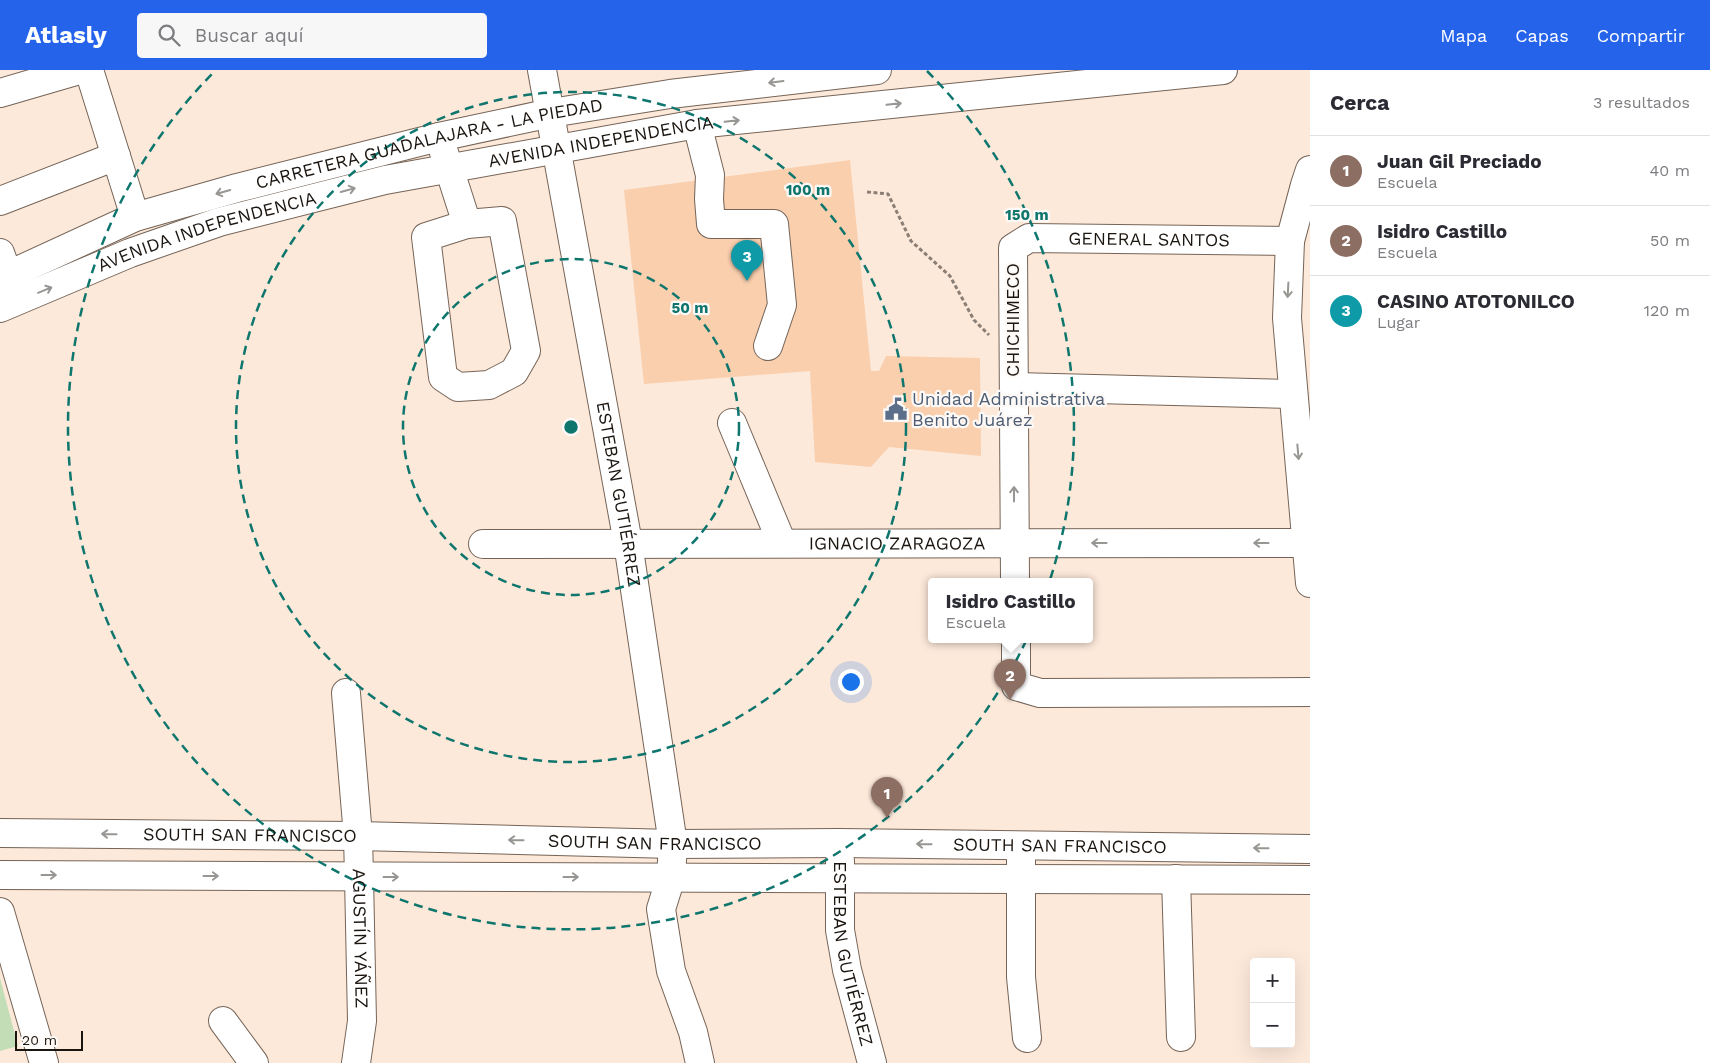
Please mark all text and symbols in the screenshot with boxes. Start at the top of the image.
search box [137,13,487,58]
text: Atlasly [25,21,107,49]
icon: search [155,21,183,49]
text: Buscar aquí [195,24,304,47]
text: Mapa [1440,25,1487,46]
text: Capas [1515,25,1569,46]
text: Compartir [1597,25,1685,46]
one-way arrow [768,77,784,87]
text: Cerca [1330,90,1389,115]
text: 3 resultados [1593,93,1690,112]
street label: CARRETERA GUADALAJARA - LA PIEDAD [253,94,604,193]
one-way arrow [885,99,901,109]
street label: AVENIDA INDEPENDENCIA [487,111,715,171]
one-way arrow [724,116,740,126]
text: Juan Gil Preciado [1377,150,1542,173]
text: 1 [1343,161,1349,180]
text: 40 m [1650,161,1690,180]
text: Escuela [1377,173,1438,192]
text: 100 m [786,181,830,199]
one-way arrow [340,184,356,194]
street label: AVENIDA INDEPENDENCIA [94,187,318,276]
one-way arrow [215,188,231,198]
text: 150 m [1005,206,1049,224]
text: Isidro Castillo [1377,220,1507,243]
street label: GENERAL SANTOS [1068,227,1230,250]
text: 2 [1341,231,1351,250]
text: 50 m [1650,231,1690,250]
pin: 3 [731,240,763,281]
text: Escuela [1377,243,1438,262]
street label: CHICHIMECO [1002,263,1023,377]
one-way arrow [1283,282,1293,298]
one-way arrow [37,284,52,294]
text: CASINO ATOTONILCO [1377,290,1575,313]
text: 50 m [672,299,708,317]
text: 3 [1341,301,1351,320]
text: 120 m [1644,301,1690,320]
text: Lugar [1377,313,1420,332]
place label: Unidad Administrativa Benito Juárez [912,388,1105,430]
public building icon: Unidad Administrativa Benito Juárez [883,396,909,422]
street label: ESTEBAN GUTIÉRREZ [592,400,645,588]
centre of rings [562,418,580,436]
one-way arrow [1294,444,1303,460]
one-way arrow [1009,486,1019,502]
street label: IGNACIO ZARAGOZA [809,532,985,554]
one-way arrow [1091,538,1108,548]
one-way arrow [1254,538,1270,548]
popup [928,578,1093,643]
text: Isidro Castillo [945,590,1076,613]
text: Escuela [945,613,1006,632]
pin: 2 [994,659,1026,700]
your location [838,669,864,695]
pin: 1 [871,777,903,818]
street label: SOUTH SAN FRANCISCO [143,823,357,846]
one-way arrow [101,829,118,839]
street label: SOUTH SAN FRANCISCO [548,830,762,854]
street label: SOUTH SAN FRANCISCO [953,833,1167,857]
one-way arrow [509,835,525,845]
one-way arrow [916,839,932,849]
one-way arrow [1254,843,1270,853]
street label: ESTEBAN GUTIÉRREZ [830,861,878,1048]
street label: AGUSTÍN YÁÑEZ [349,868,373,1009]
one-way arrow [40,870,56,880]
one-way arrow [202,871,219,881]
one-way arrow [382,872,399,882]
one-way arrow [562,872,579,882]
map controls [1250,958,1295,1048]
button: + [1250,958,1295,1003]
button: − [1250,1003,1295,1048]
scale bar [15,1028,82,1051]
text: 20 m [22,1032,57,1048]

